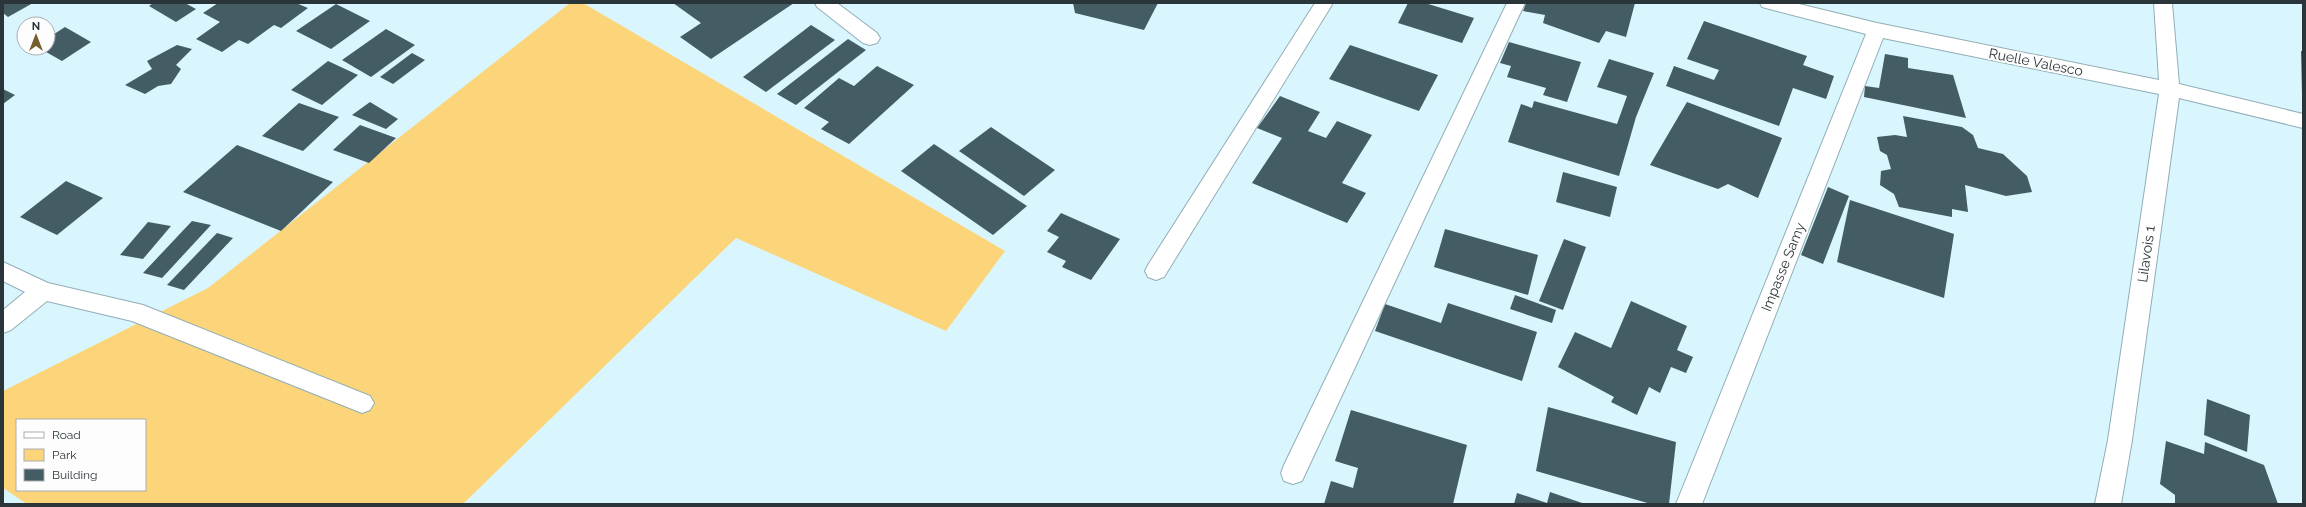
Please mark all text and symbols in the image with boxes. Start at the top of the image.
north arrow [16,16,56,56]
text: N [32,20,40,33]
street label: Ruelle Valesco [1988,45,2084,79]
street label: Impasse Samy [1758,220,1808,314]
street label: Lilavois 1 [2134,224,2158,284]
legend [16,419,146,491]
text: Road [52,428,81,442]
text: Park [52,448,77,462]
text: Building [52,468,98,482]

